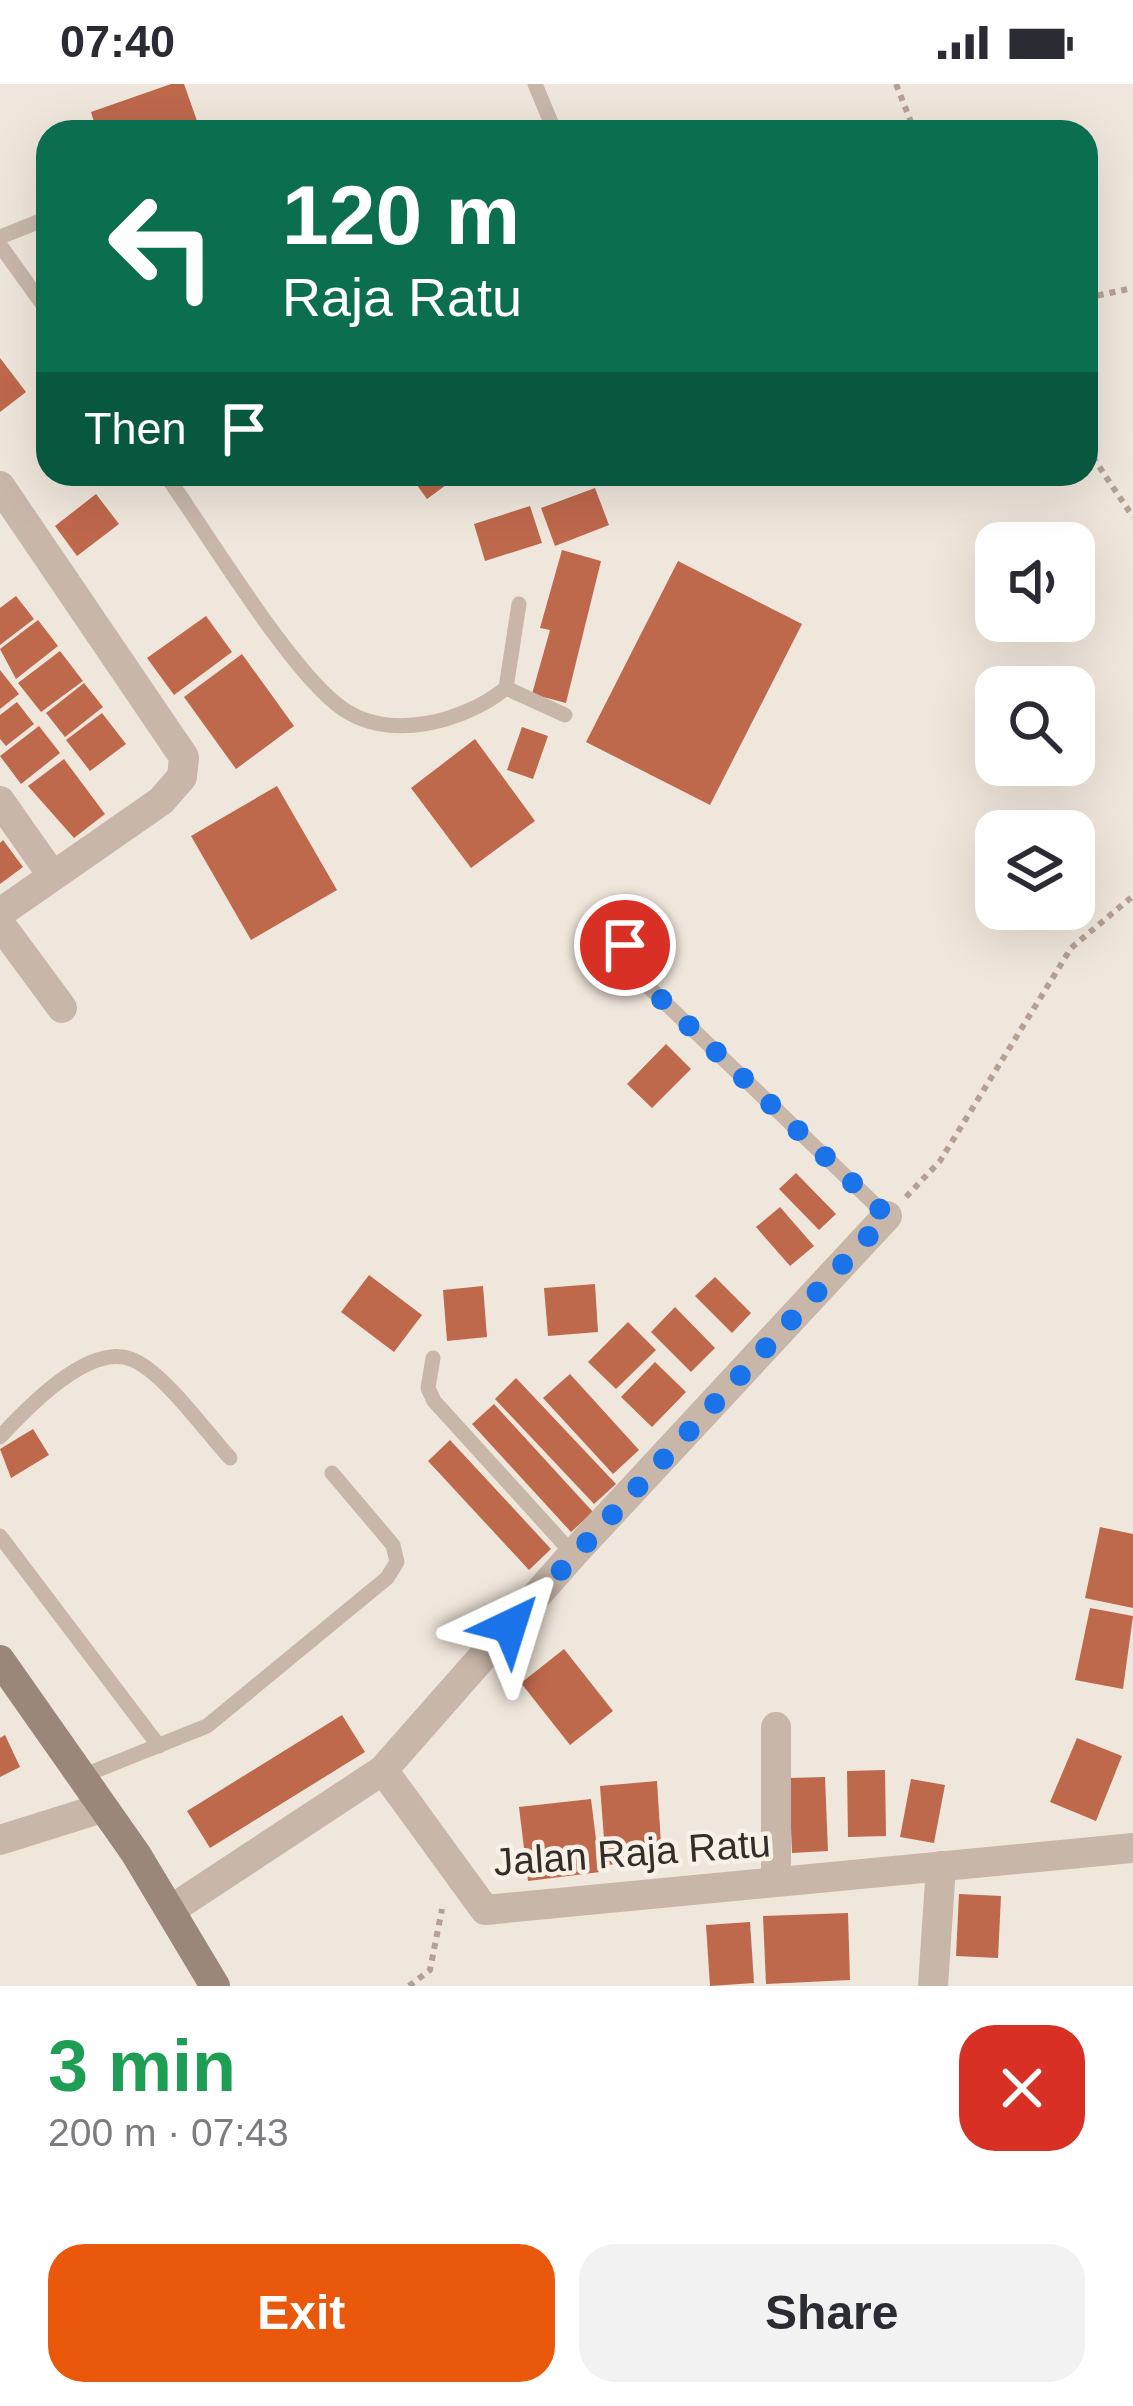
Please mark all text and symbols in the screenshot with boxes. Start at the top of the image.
text: 07:40 [60,16,175,67]
icon: left [84,168,240,324]
text: 120 m [282,168,520,262]
text: Raja Ratu [282,267,522,327]
icon: arrive [211,396,277,462]
text: Then [84,403,187,454]
map controls [975,522,1095,930]
button: sound [975,522,1095,642]
button: search [975,666,1095,786]
button: layers [975,810,1095,930]
pin [574,894,676,996]
icon: arrive [592,912,658,978]
position arrow [447,1563,573,1689]
street label: Jalan Raja Ratu [492,1821,772,1884]
button: close [959,2025,1085,2151]
text: 3 min [48,2026,236,2106]
text: 200 m · 07:43 [48,2111,289,2154]
button: Exit [48,2244,555,2382]
button: Share [579,2244,1085,2382]

